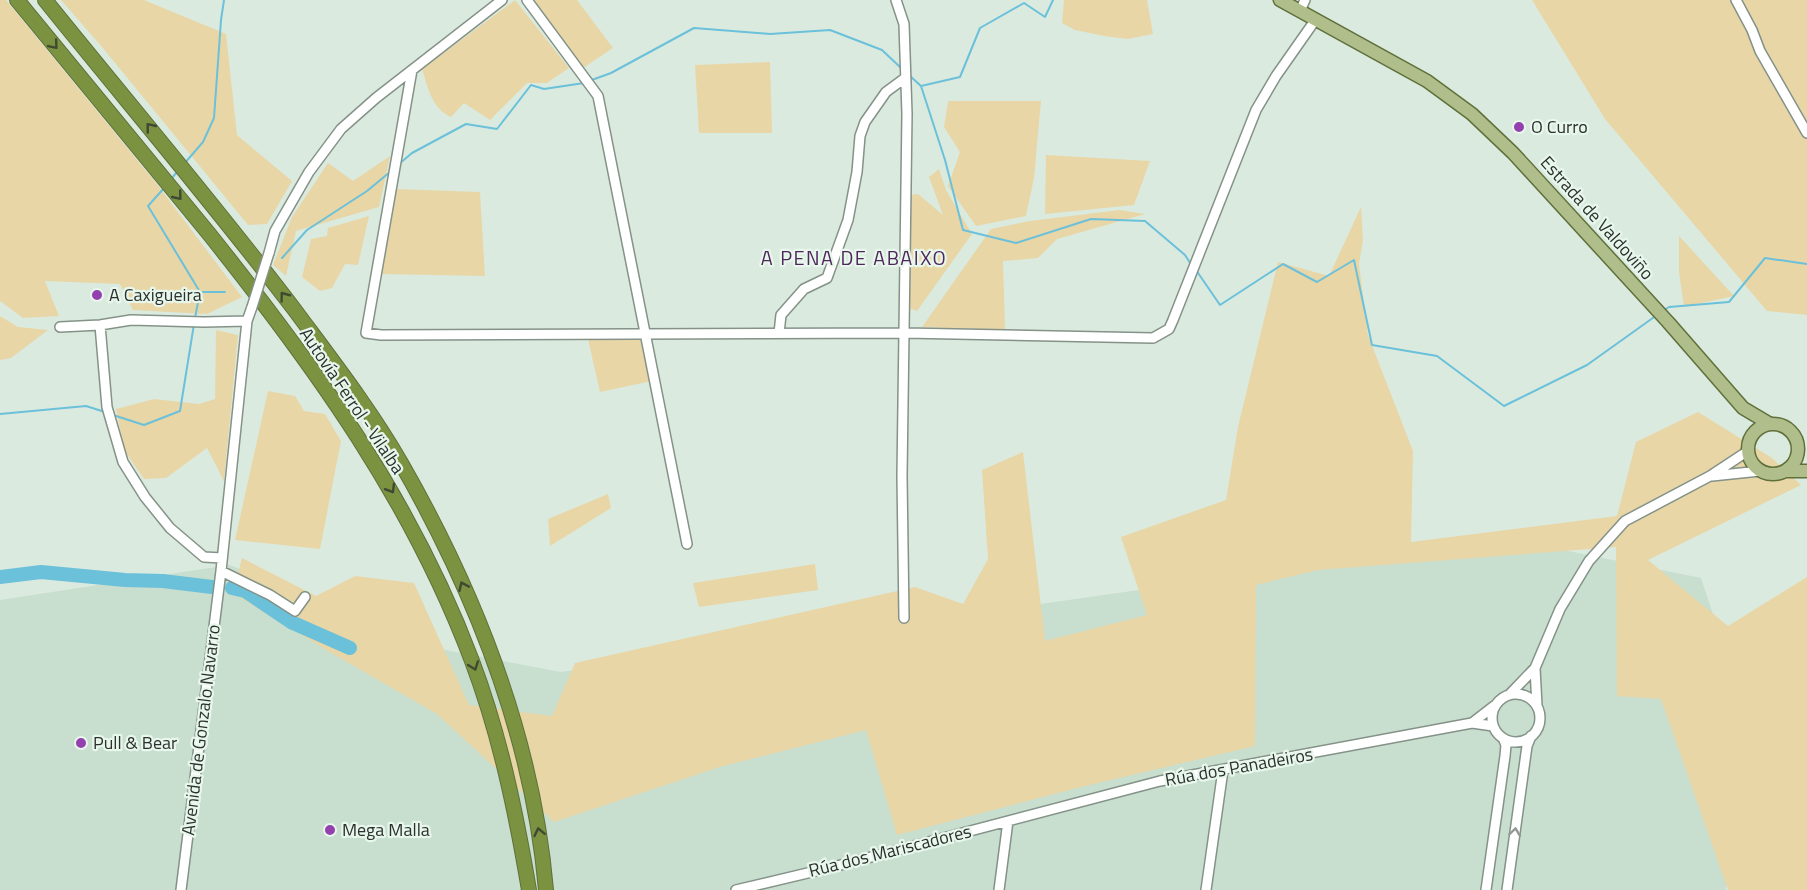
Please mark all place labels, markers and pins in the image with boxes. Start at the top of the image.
place label: O Curro [1531,113,1588,140]
marker: O Curro [1512,120,1526,134]
place label: A Caxigueira [109,281,202,308]
marker: A Caxigueira [90,288,104,302]
place label: Pull & Bear [93,729,177,756]
marker: Pull & Bear [74,736,88,750]
place label: Mega Malla [342,816,430,843]
marker: Mega Malla [323,823,337,837]

